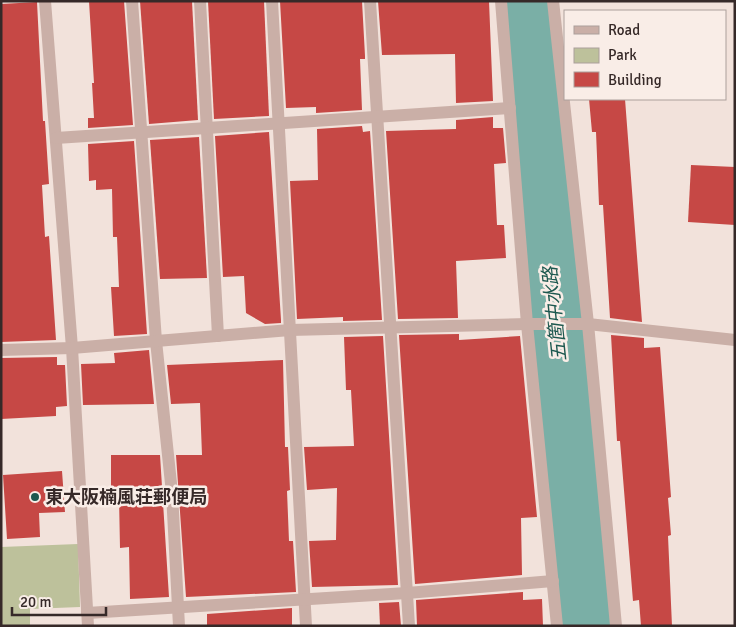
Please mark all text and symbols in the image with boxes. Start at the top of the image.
legend [564,10,726,100]
text: Road [608,21,640,39]
text: Park [608,46,637,64]
text: Building [608,71,662,89]
water label: 五箇中水路 [538,263,572,362]
place label: 東大阪楠風荘郵便局 [45,486,207,508]
marker: 東大阪楠風荘郵便局 [29,491,41,503]
scale bar [12,584,106,616]
text: 20 m [20,593,51,611]

